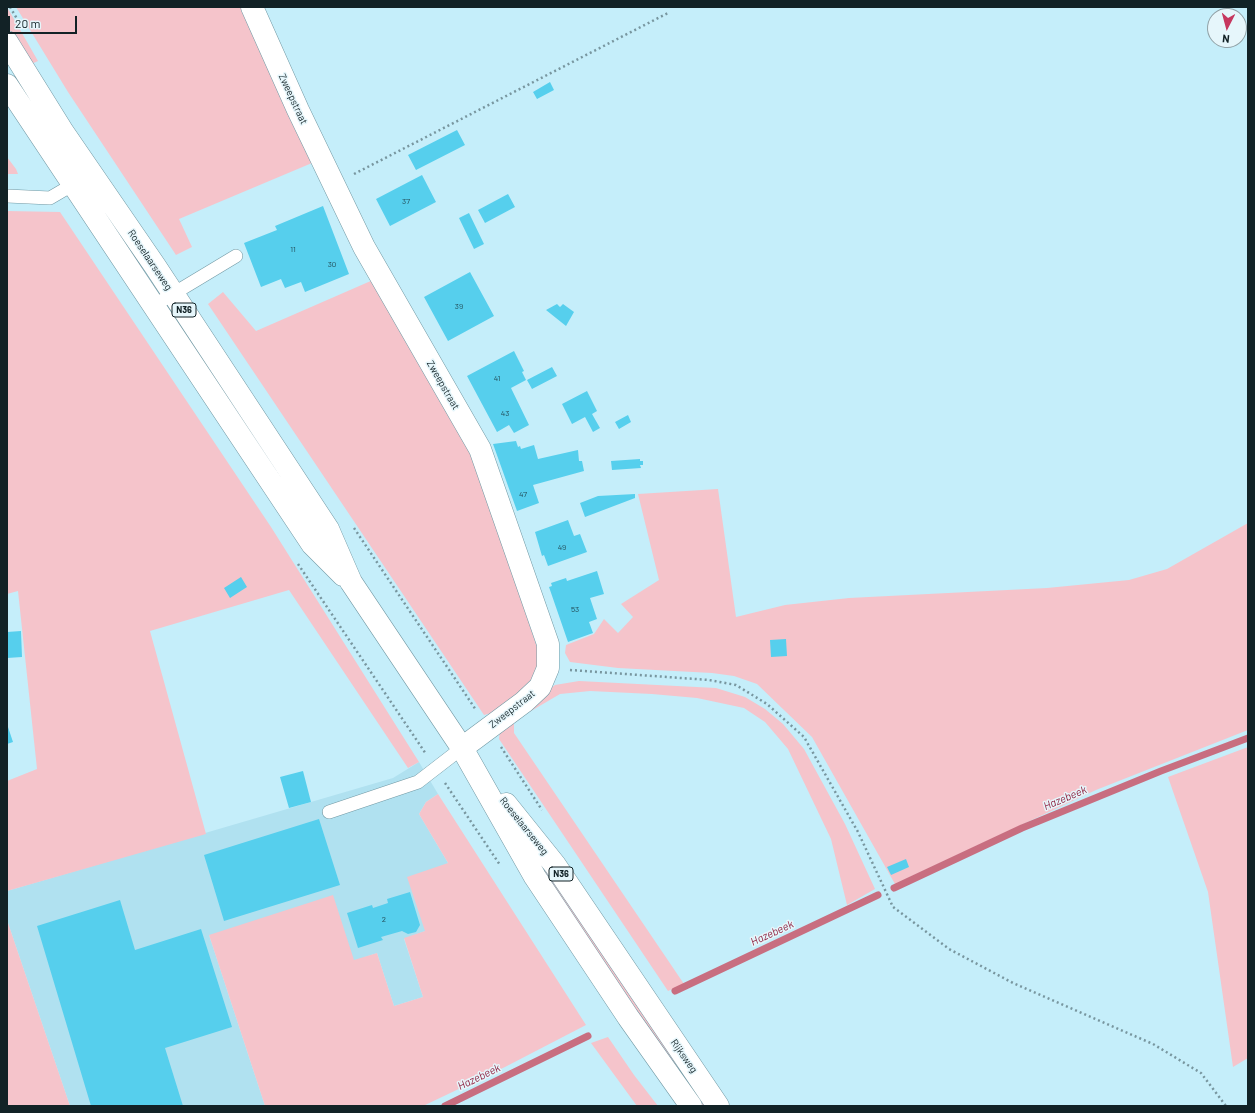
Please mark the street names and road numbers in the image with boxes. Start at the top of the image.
street label: Zweepstraat [276,72,310,126]
street label: Roeselaarseweg [125,227,175,293]
road number: N36 [172,303,196,317]
street label: Zweepstraat [424,358,462,412]
street label: Zweepstraat [487,687,537,731]
street label: Roeselaarseweg [497,795,551,857]
road number: N36 [549,867,573,881]
street label: Rijksweg [668,1037,700,1075]

